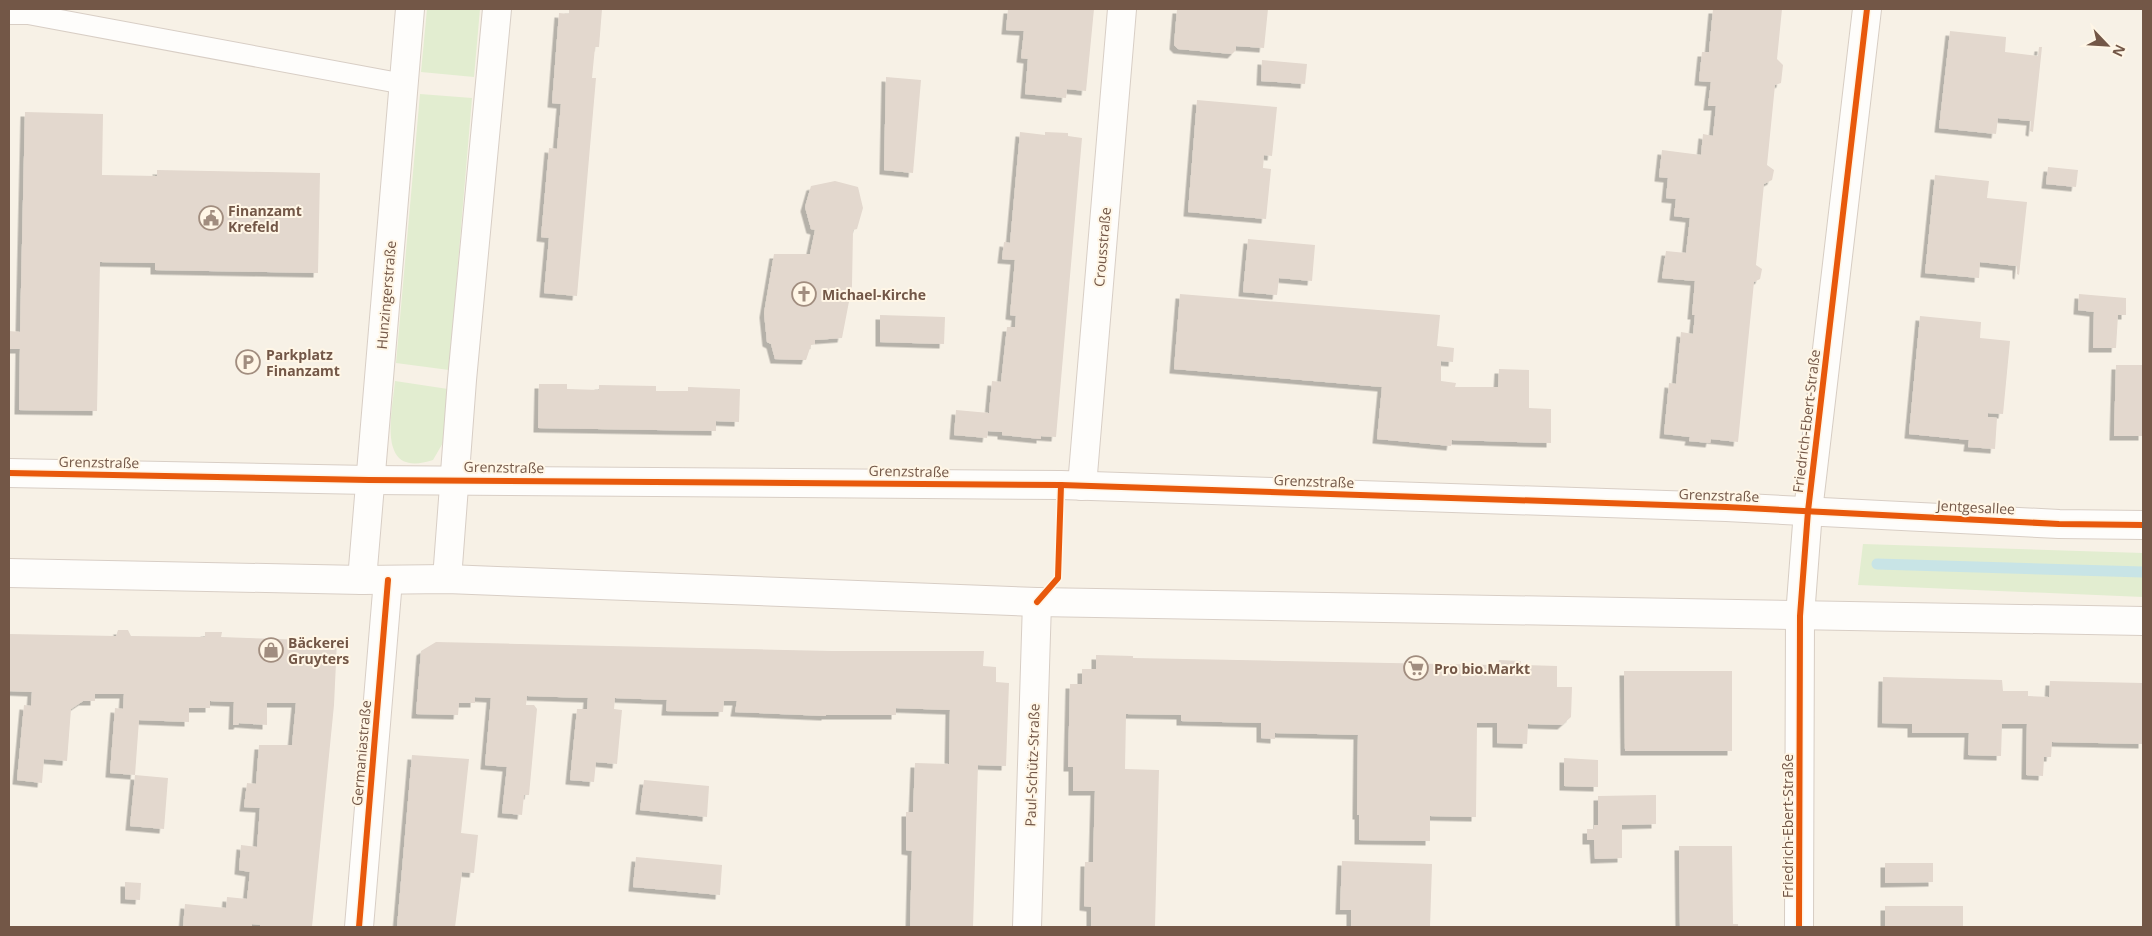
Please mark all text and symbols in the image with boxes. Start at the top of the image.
north arrow [2082,20,2132,70]
text: N [2108,42,2130,60]
place label: Finanzamt Krefeld [228,201,302,236]
public building icon: Finanzamt Krefeld [198,205,224,231]
street label: Crousstraße [1089,206,1115,288]
street label: Hunzingerstraße [372,240,400,350]
church icon: Michael-Kirche [791,281,817,307]
place label: Michael-Kirche [822,285,926,304]
place label: Parkplatz Finanzamt [266,345,340,380]
street label: Friedrich-Ebert-Straße [1788,348,1824,494]
parking icon: Parkplatz Finanzamt [235,349,261,375]
street label: Grenzstraße [59,452,140,472]
street label: Grenzstraße [464,457,545,477]
street label: Grenzstraße [869,461,950,481]
street label: Grenzstraße [1273,470,1355,492]
street label: Grenzstraße [1678,484,1760,506]
street label: Jentgesallee [1935,495,2016,519]
place label: Bäckerei Gruyters [288,633,349,668]
shop icon: Bäckerei Gruyters [258,637,284,663]
supermarket icon: Pro bio.Markt [1403,655,1429,681]
place label: Pro bio.Markt [1434,659,1530,678]
street label: Germaniastraße [347,699,375,807]
street label: Paul-Schütz-Straße [1020,703,1044,827]
street label: Friedrich-Ebert-Straße [1778,754,1797,898]

